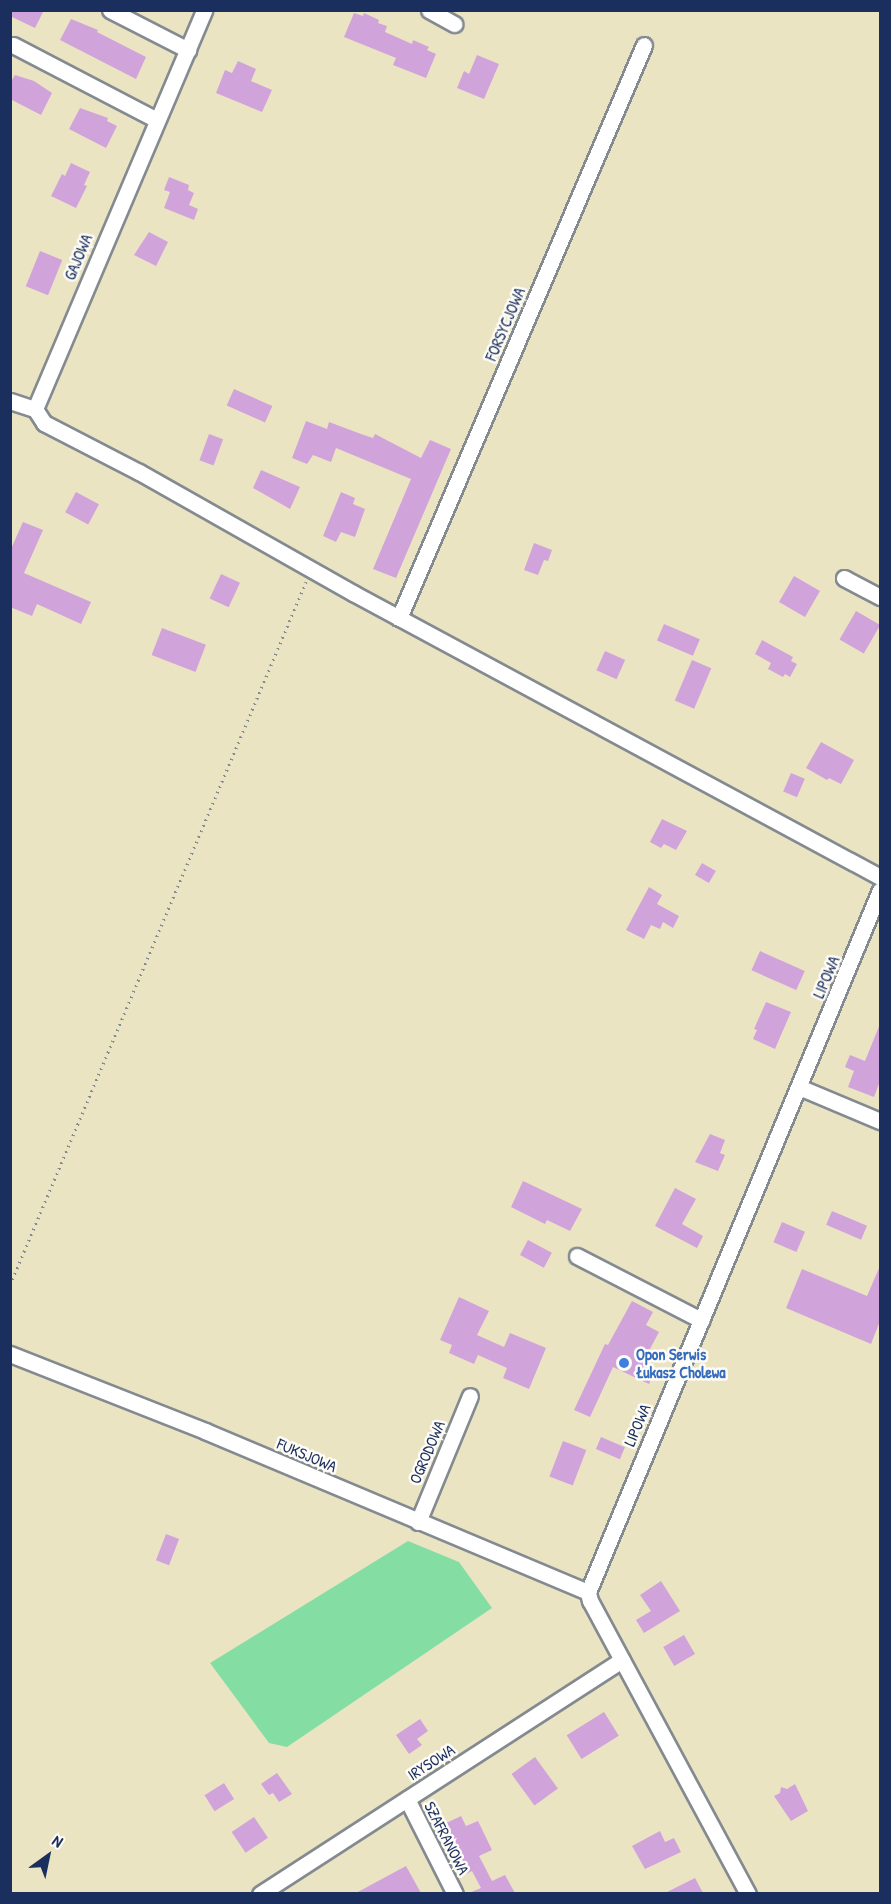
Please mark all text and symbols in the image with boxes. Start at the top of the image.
street label: GAJOWA [60,231,96,283]
street label: FORSYCJOWA [481,284,529,364]
street label: LIPOWA [809,953,843,1001]
place label: Opon Serwis Łukasz Cholewa [636,1344,725,1382]
marker: Opon Serwis Łukasz Cholewa [617,1356,631,1370]
street label: LIPOWA [620,1401,654,1449]
street label: OGRODOWA [405,1417,449,1487]
street label: FUKSJOWA [274,1434,340,1476]
street label: IRYSOWA [404,1740,458,1784]
street label: SZAFRANOWA [420,1798,474,1878]
north arrow [18,1826,78,1886]
text: N [48,1829,67,1852]

